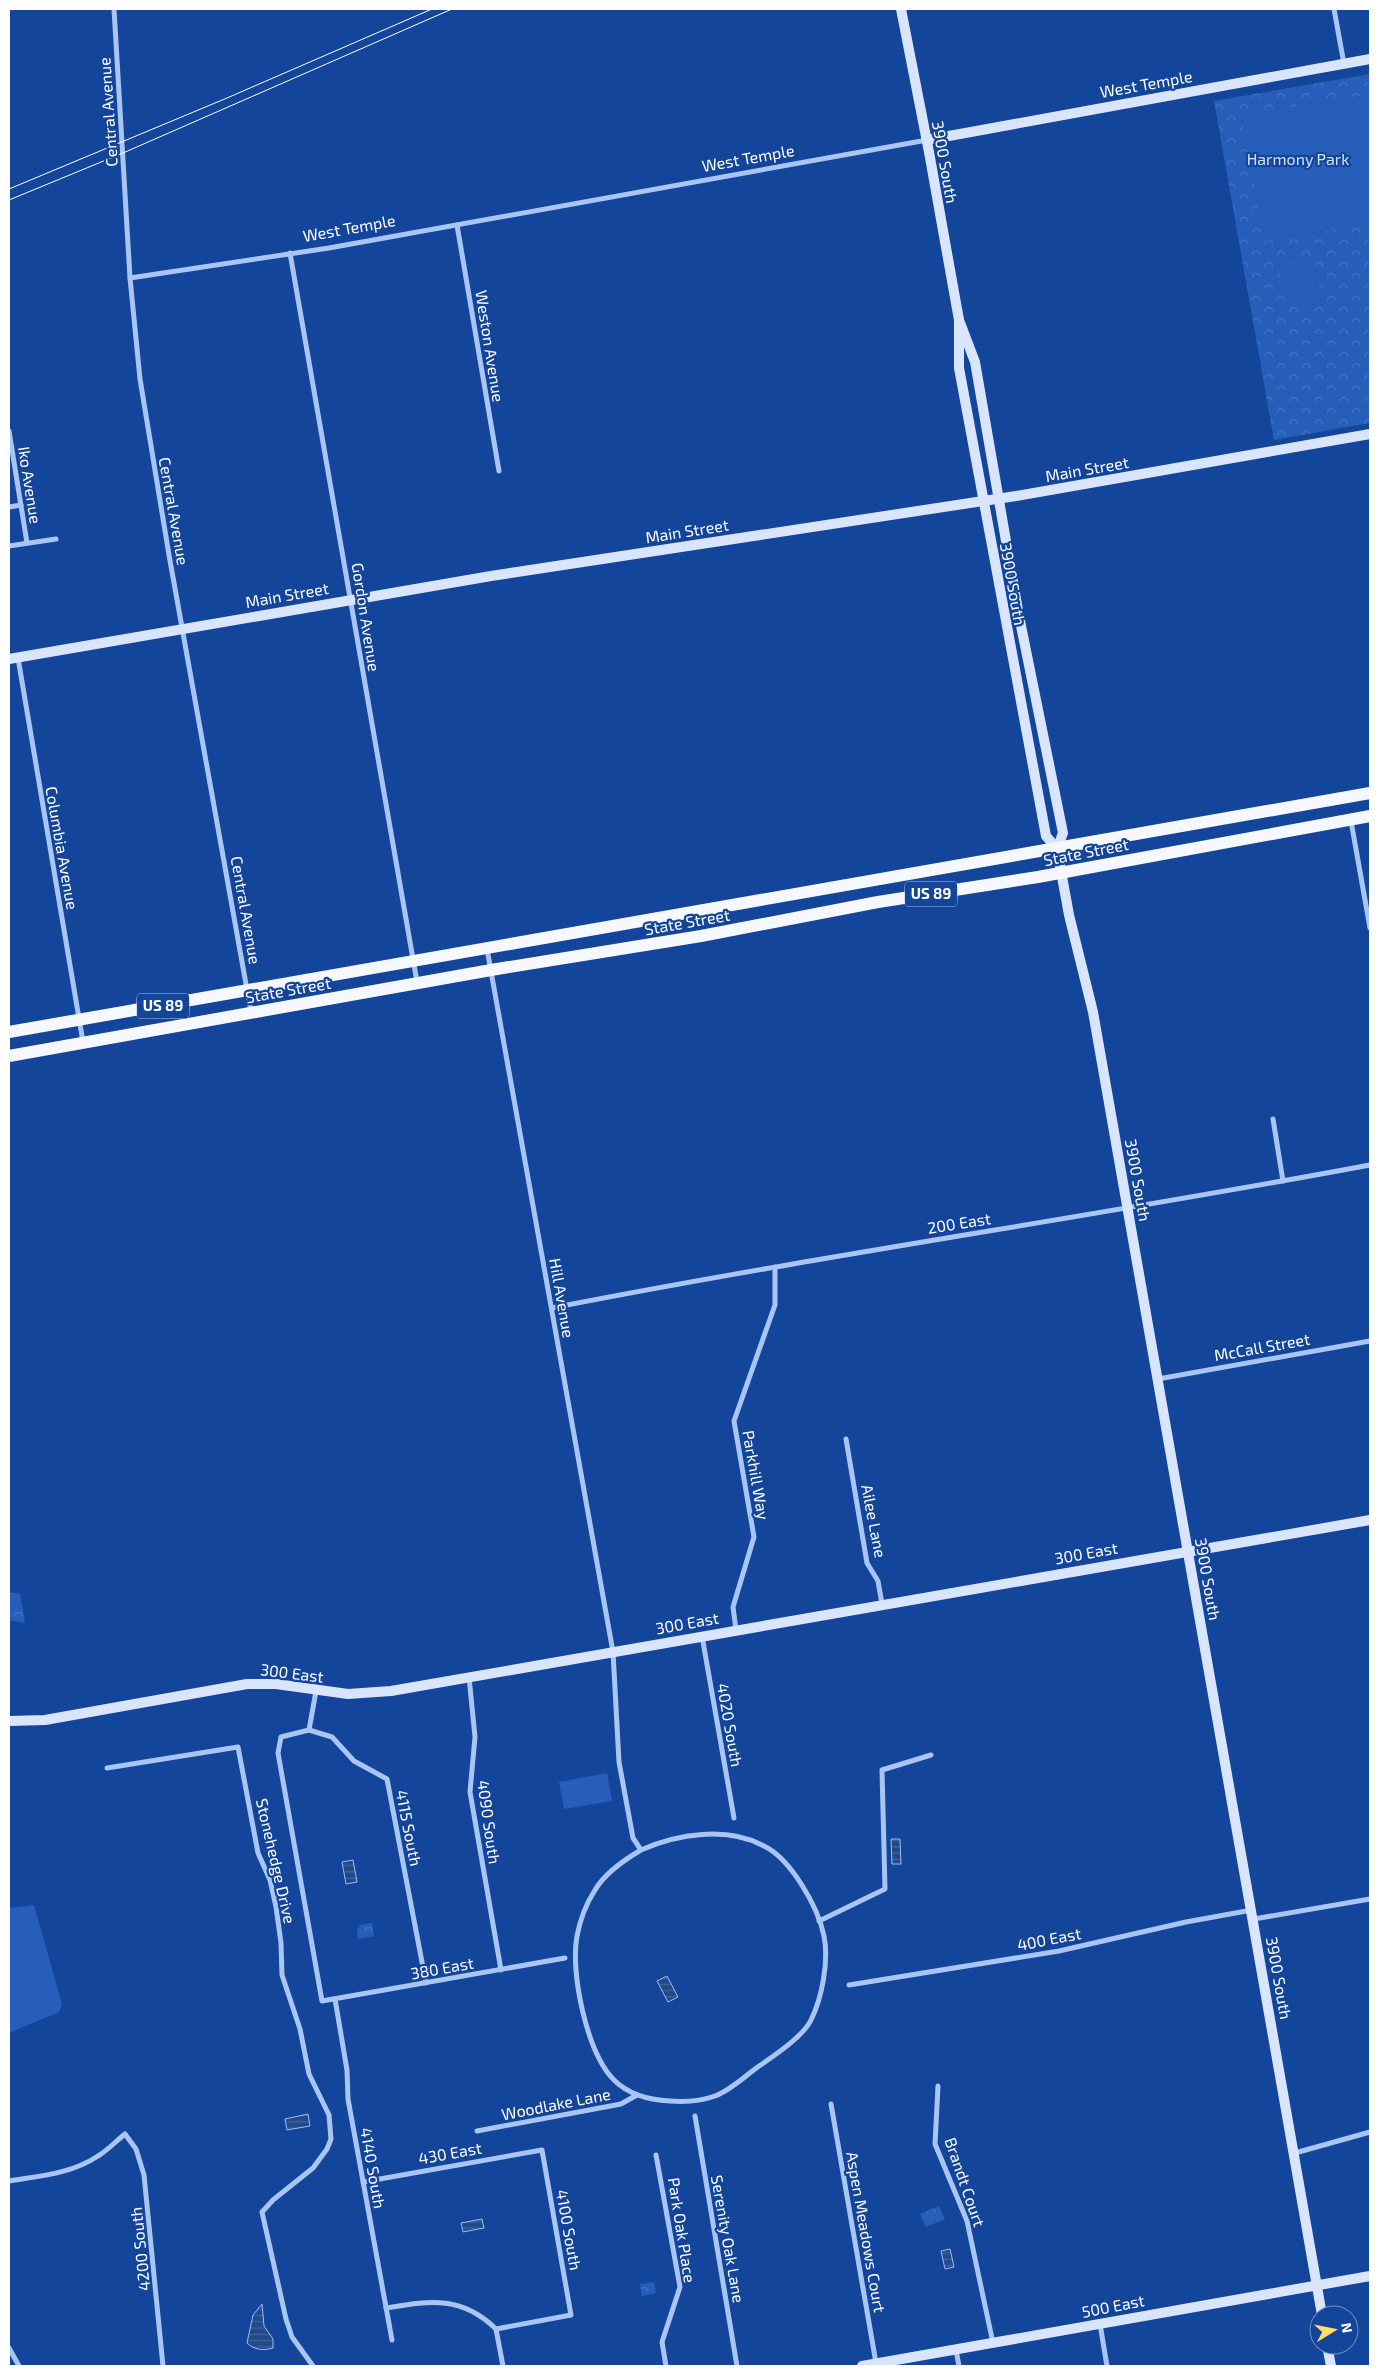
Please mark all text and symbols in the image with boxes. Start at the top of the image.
street label: Central Avenue [94,57,121,167]
street label: West Temple [1098,66,1194,101]
street label: 3900 South [929,119,962,205]
street label: West Temple [700,140,796,175]
park label: Harmony Park [1247,149,1349,168]
street label: West Temple [301,210,397,245]
street label: Weston Avenue [472,289,509,403]
street label: Iko Avenue [15,445,46,525]
street label: Main Street [1044,452,1130,485]
street label: Central Avenue [156,455,193,566]
street label: Main Street [644,515,730,546]
street label: 3900 South [997,541,1030,627]
street label: Gordon Avenue [349,561,384,673]
street label: Main Street [244,578,330,611]
street label: Columbia Avenue [42,785,83,911]
street label: State Street [1042,834,1130,869]
street label: Central Avenue [228,854,265,965]
road number: US 89 [905,882,957,906]
street label: State Street [643,905,731,938]
street label: State Street [244,973,332,1006]
road number: US 89 [137,994,189,1018]
street label: 3900 South [1122,1137,1155,1223]
street label: 200 East [926,1208,992,1237]
street label: Hill Avenue [546,1257,579,1339]
street label: McCall Street [1213,1329,1311,1364]
street label: Parkhill Way [739,1429,774,1522]
street label: Ailee Lane [858,1483,891,1559]
street label: 3900 South [1192,1536,1225,1622]
street label: 300 East [1053,1538,1119,1567]
street label: 300 East [654,1608,720,1637]
street label: 300 East [259,1659,325,1686]
street label: 4020 South [714,1682,747,1768]
street label: 4090 South [474,1779,505,1865]
street label: 4115 South [393,1788,426,1868]
street label: Stonehedge Drive [253,1796,300,1925]
street label: 400 East [1015,1923,1082,1954]
street label: 3900 South [1263,1935,1296,2021]
street label: 380 East [409,1953,475,1982]
street label: Woodlake Lane [500,2084,612,2123]
street label: 4140 South [357,2126,390,2210]
street label: Brandt Court [941,2135,990,2229]
street label: 430 East [417,2138,483,2167]
street label: Aspen Meadows Court [843,2150,890,2314]
street label: Serenity Oak Lane [708,2174,749,2304]
street label: Park Oak Place [665,2176,700,2284]
street label: 4100 South [553,2188,586,2272]
street label: 4200 South [126,2206,153,2292]
street label: 500 East [1080,2290,1146,2321]
north arrow [1309,2305,1359,2355]
text: N [1338,2321,1357,2334]

